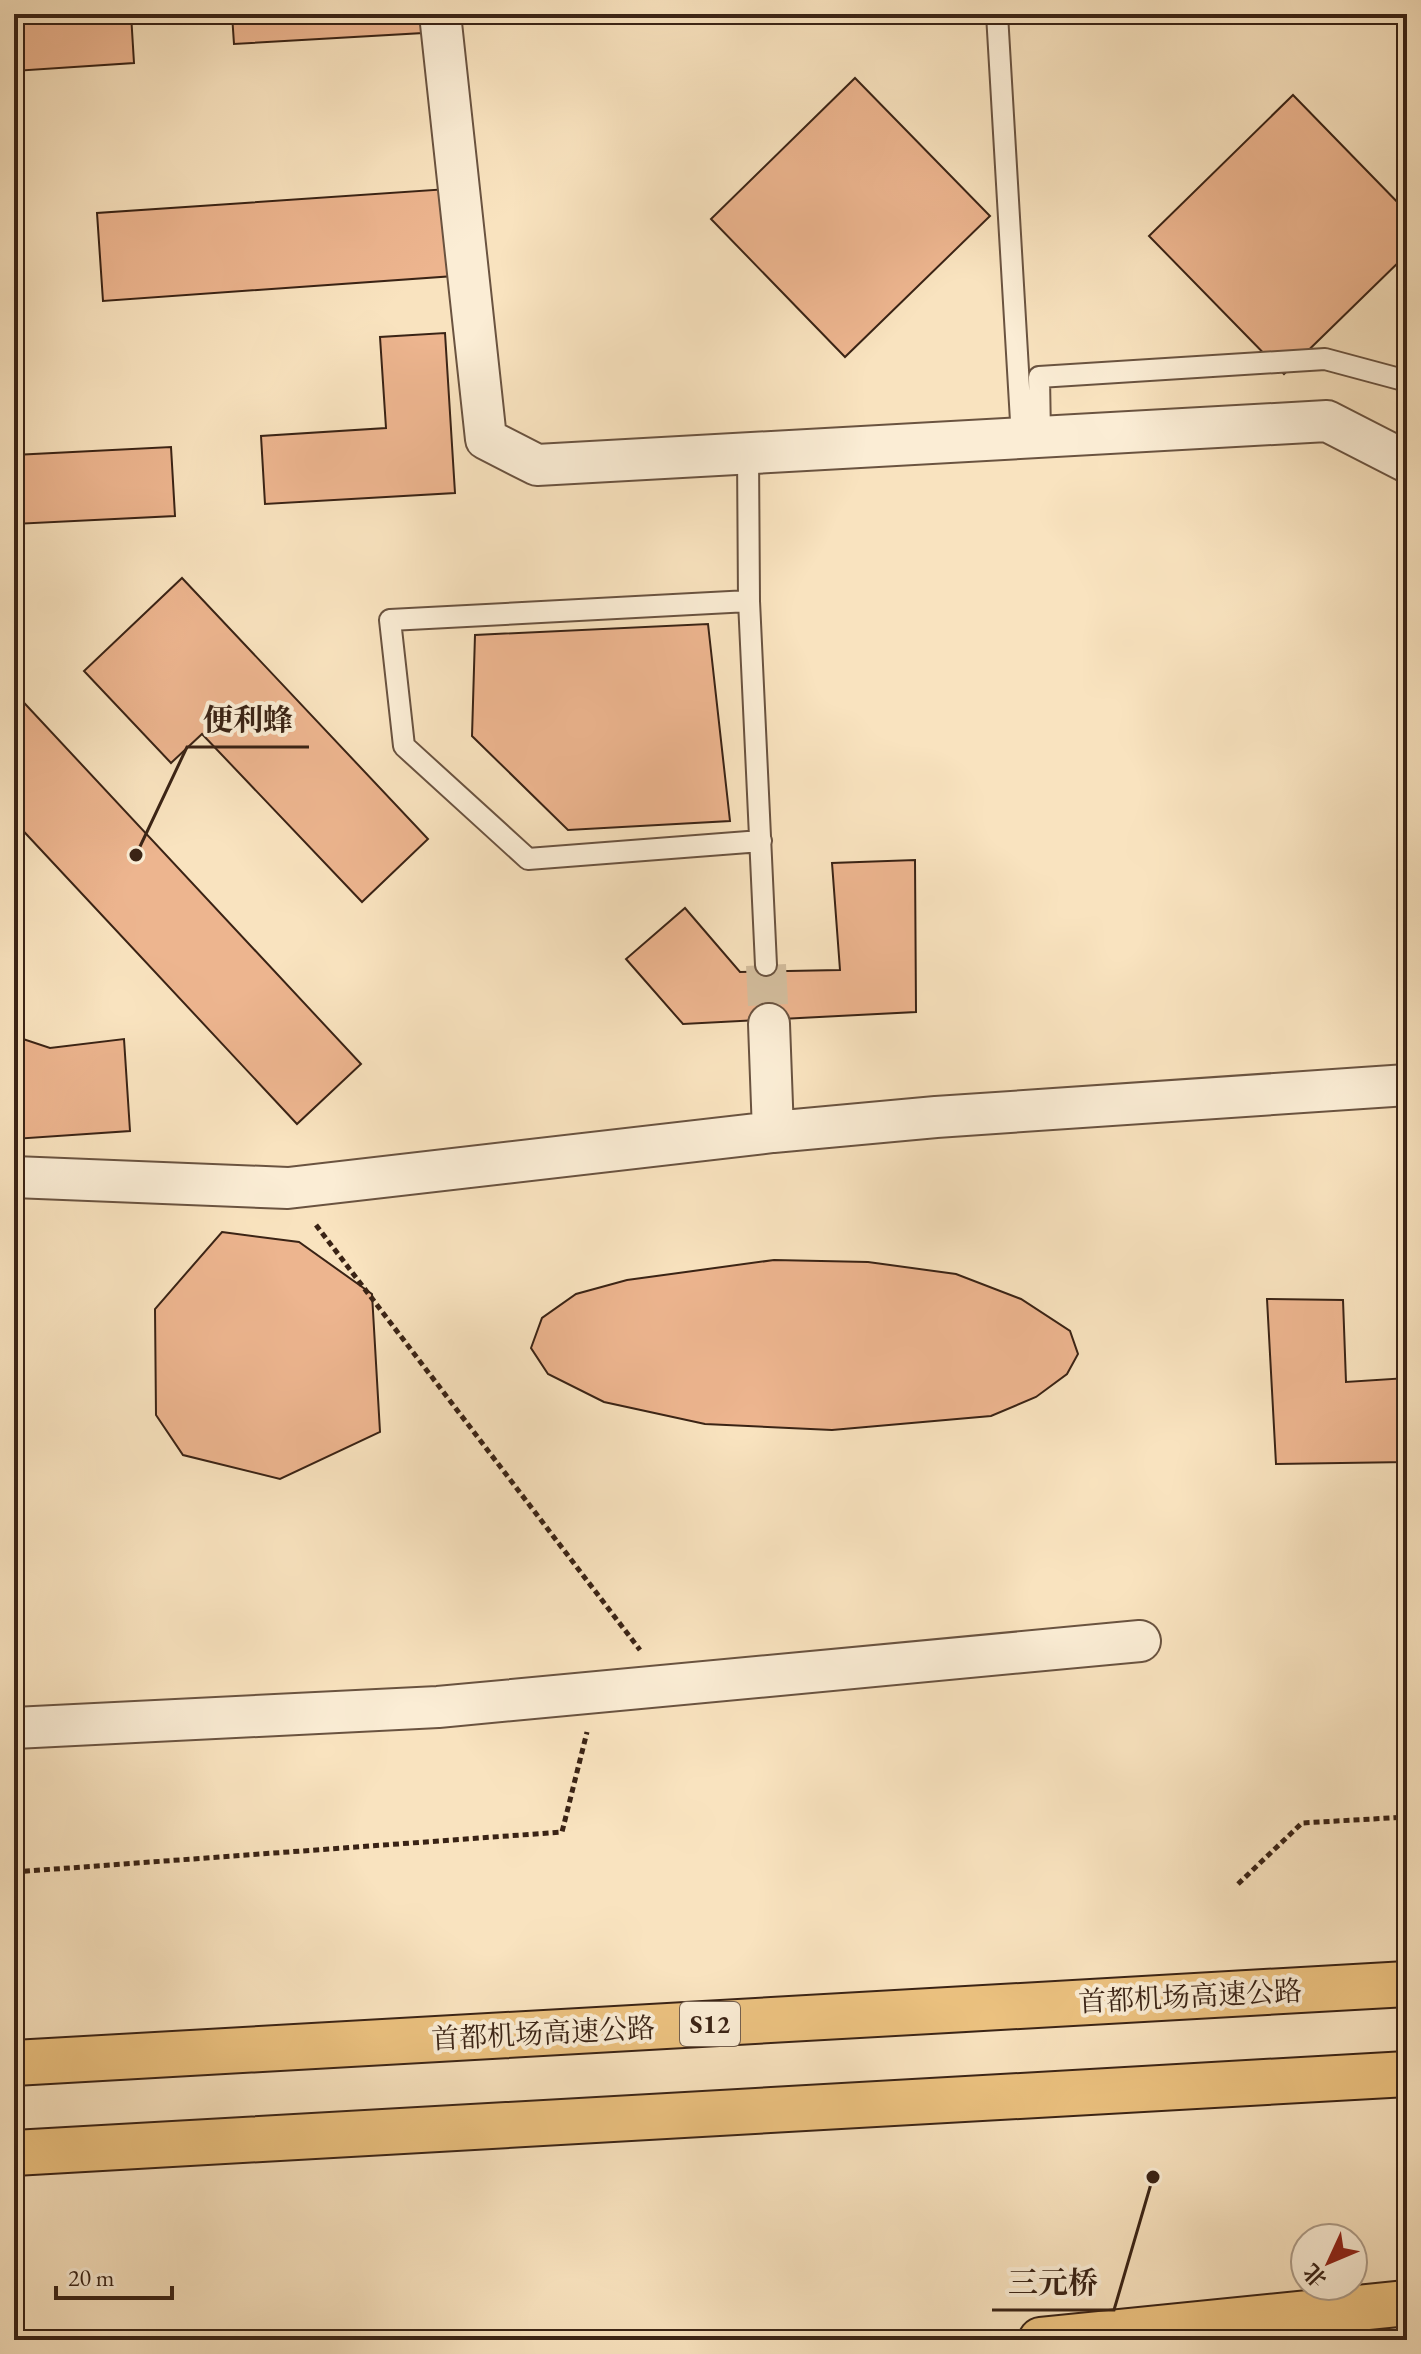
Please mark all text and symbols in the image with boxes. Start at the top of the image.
callout: 便利蜂 [187,693,309,747]
text: 便利蜂 [203,700,293,739]
street label: 首都机场高速公路 [1077,1972,1303,2020]
road number: S12 [680,2002,740,2046]
street label: 首都机场高速公路 [430,2009,656,2057]
north arrow [1289,2222,1369,2302]
scale bar [56,2250,172,2300]
callout: 三元桥 [992,2256,1114,2310]
text: 北 [1297,2258,1333,2294]
text: 20 m [68,2262,115,2293]
text: 三元桥 [1008,2263,1098,2302]

